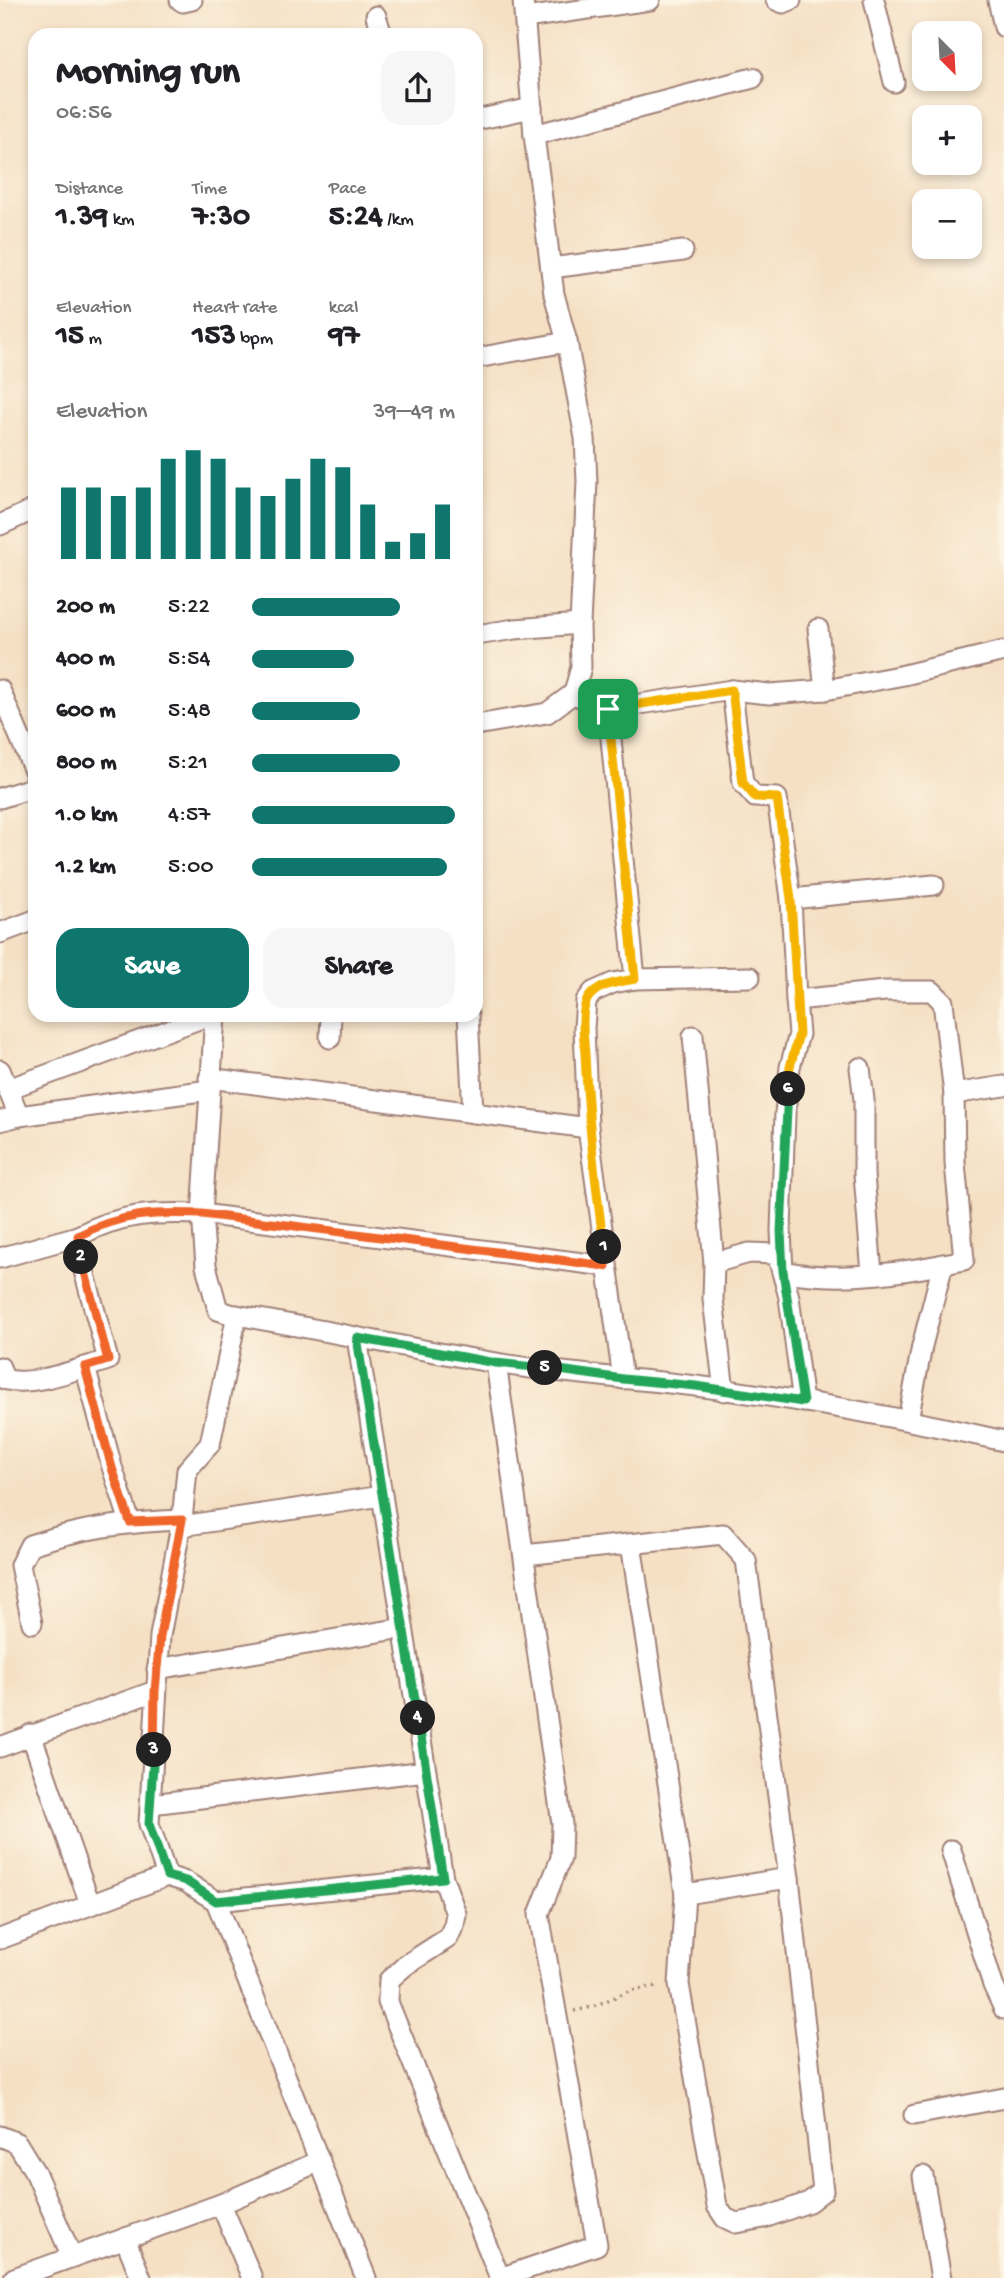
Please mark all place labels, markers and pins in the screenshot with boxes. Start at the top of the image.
pin [578,679,638,739]
pin: 6 [770,1072,806,1106]
pin: 1 [586,1230,622,1264]
pin: 2 [64,1240,98,1274]
pin: 5 [528,1350,562,1386]
pin: 4 [400,1700,436,1736]
pin: 3 [136,1732,172,1768]

